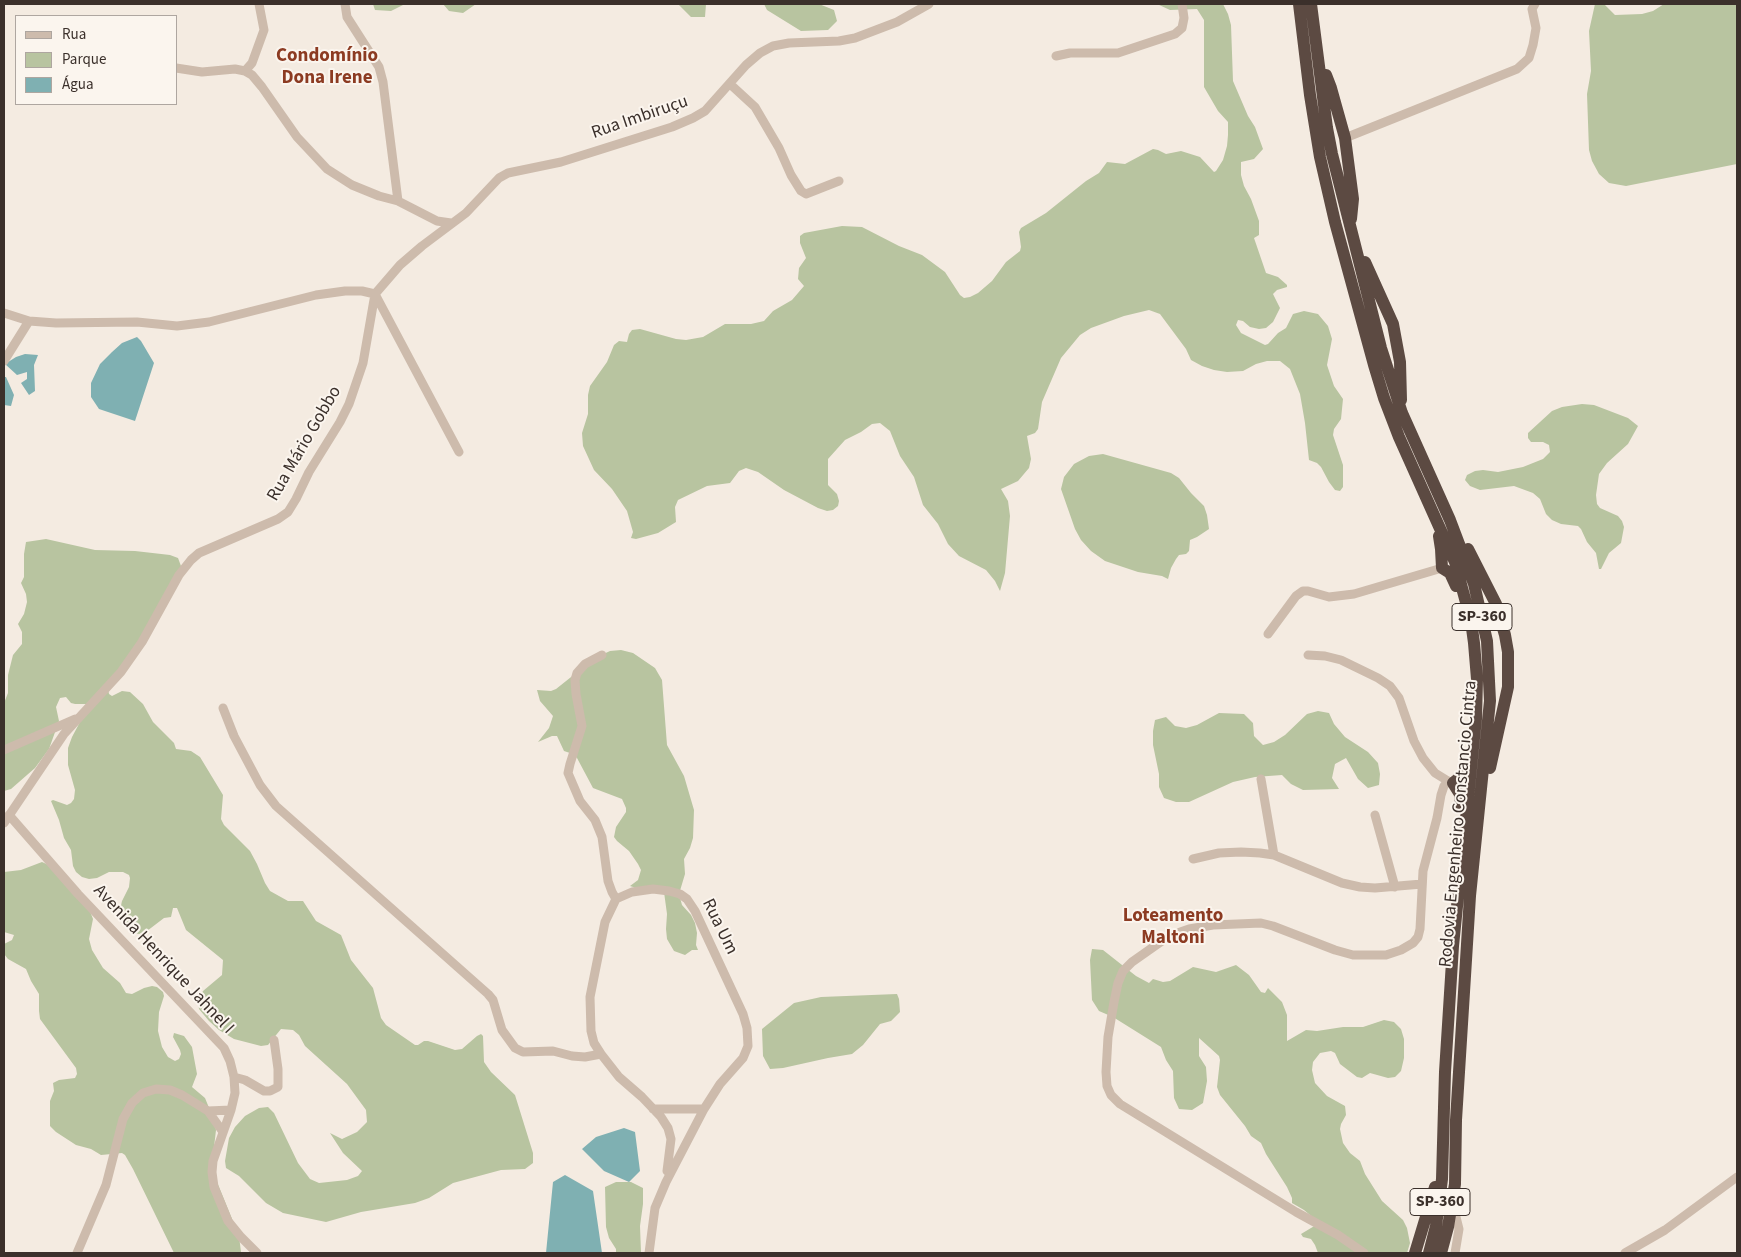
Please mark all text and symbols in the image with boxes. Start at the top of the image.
legend [15,15,178,105]
text: Rua [62,24,86,45]
district label: Condomínio Dona Irene [276,46,378,90]
text: Parque [62,49,106,70]
text: Água [62,74,93,95]
street label: Rua Imbiruçu [589,91,691,145]
street label: Rua Mário Gobbo [263,383,347,505]
road number: SP-360 [1452,604,1512,630]
street label: Rodovia Engenheiro Constancio Cintra [1436,680,1482,968]
street label: Avenida Henrique Jahnel I [88,881,238,1039]
street label: Rua Um [696,896,742,958]
district label: Loteamento Maltoni [1123,906,1223,950]
road number: SP-360 [1410,1188,1470,1216]

